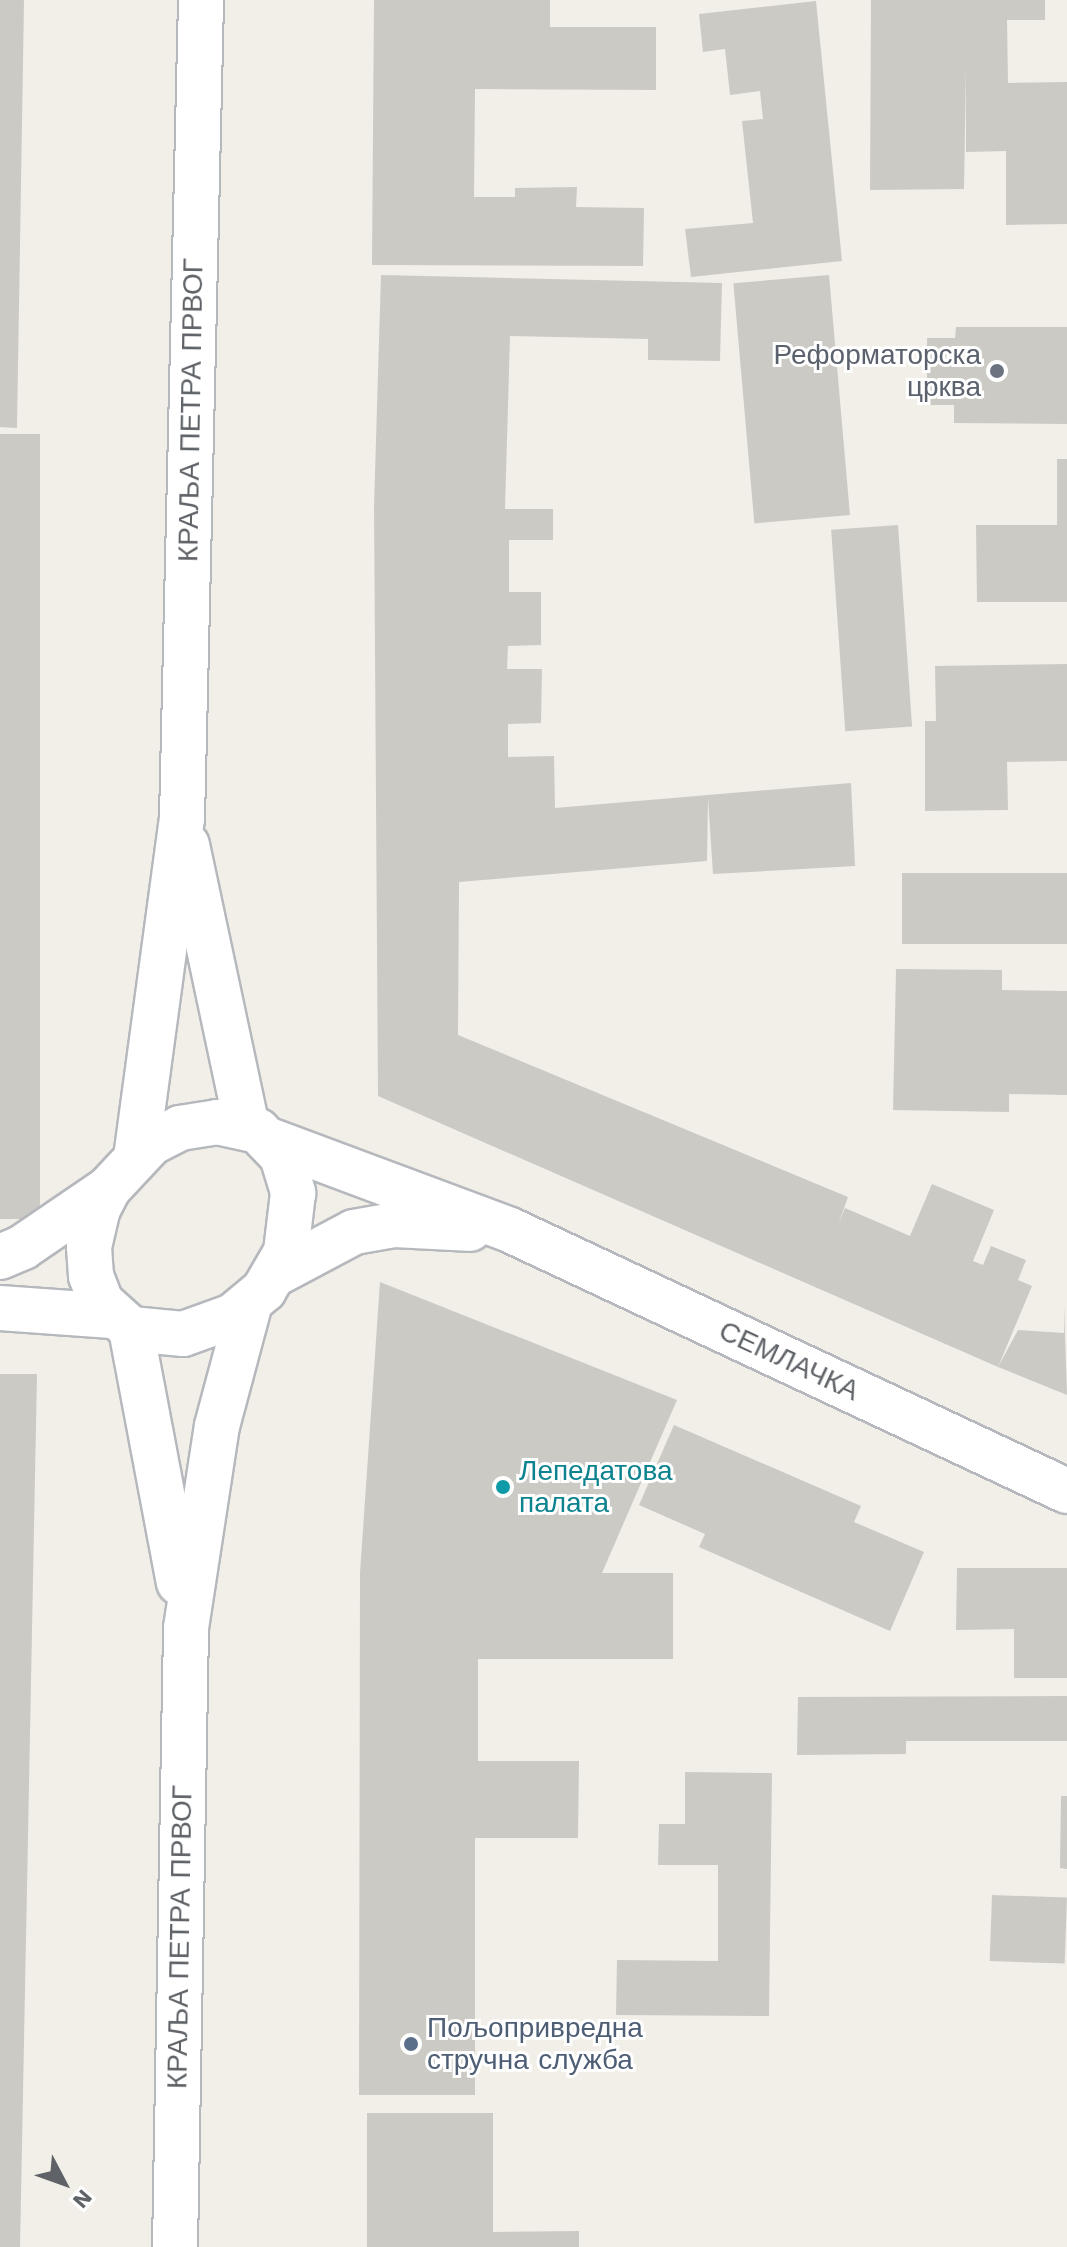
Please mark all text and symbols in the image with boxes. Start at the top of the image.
street label: КРАЉА ПЕТРА ПРВОГ [172,258,210,562]
place label: Реформаторска црква [774,338,981,404]
marker: Реформаторска црква [988,362,1006,380]
street label: СЕМЛАЧКА [714,1314,864,1408]
place label: Лепедатова палата [519,1454,673,1520]
marker: Лепедатова палата [494,1478,512,1496]
street label: КРАЉА ПЕТРА ПРВОГ [161,1785,199,2089]
place label: Пољопривредна стручна служба [427,2011,643,2077]
marker: Пољопривредна стручна служба [402,2035,420,2053]
north arrow [24,2143,104,2223]
text: N [68,2185,97,2213]

